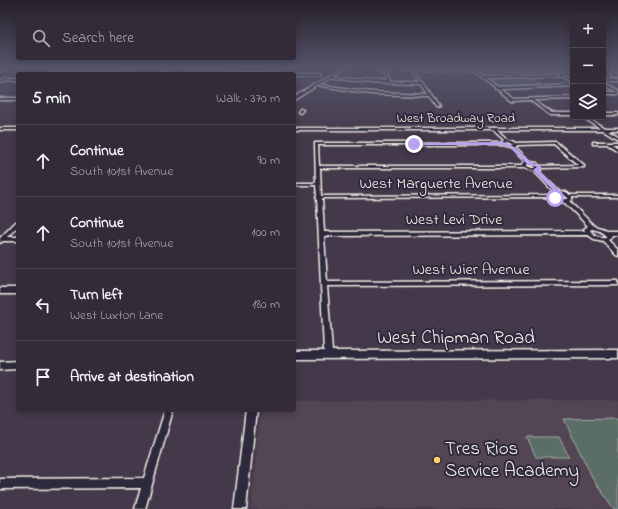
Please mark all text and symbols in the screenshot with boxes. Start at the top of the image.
map controls [570,12,606,120]
button: + [570,12,606,48]
search box [16,16,296,60]
icon: search [30,27,52,49]
text: Search here [62,27,134,49]
button: − [570,48,606,84]
button: layers [570,84,606,120]
text: 5 min [32,86,71,111]
text: Walk · 370 m [216,89,280,108]
street label: West Broadway Road [397,109,516,129]
route end [405,135,423,153]
text: Continue [70,140,124,162]
icon: ahead [32,150,54,172]
text: 90 m [257,151,280,170]
text: South 101st Avenue [70,162,173,181]
street label: West Marguerte Avenue [359,172,513,196]
route start [546,189,564,207]
street label: West Levi Drive [406,208,503,232]
text: Continue [70,212,124,234]
icon: ahead [32,222,54,244]
text: 100 m [251,223,280,242]
text: South 101st Avenue [70,234,173,253]
street label: West Wier Avenue [412,258,530,282]
text: Turn left [70,284,123,306]
icon: left [32,294,54,316]
text: 180 m [252,295,280,314]
text: West Luxton Lane [70,306,163,325]
street label: West Chipman Road [377,325,535,352]
icon: arrive [32,366,54,388]
text: Arrive at destination [70,366,194,388]
place label: Tres Rios Service Academy [445,436,579,486]
marker: Tres Rios Service Academy [432,455,442,465]

